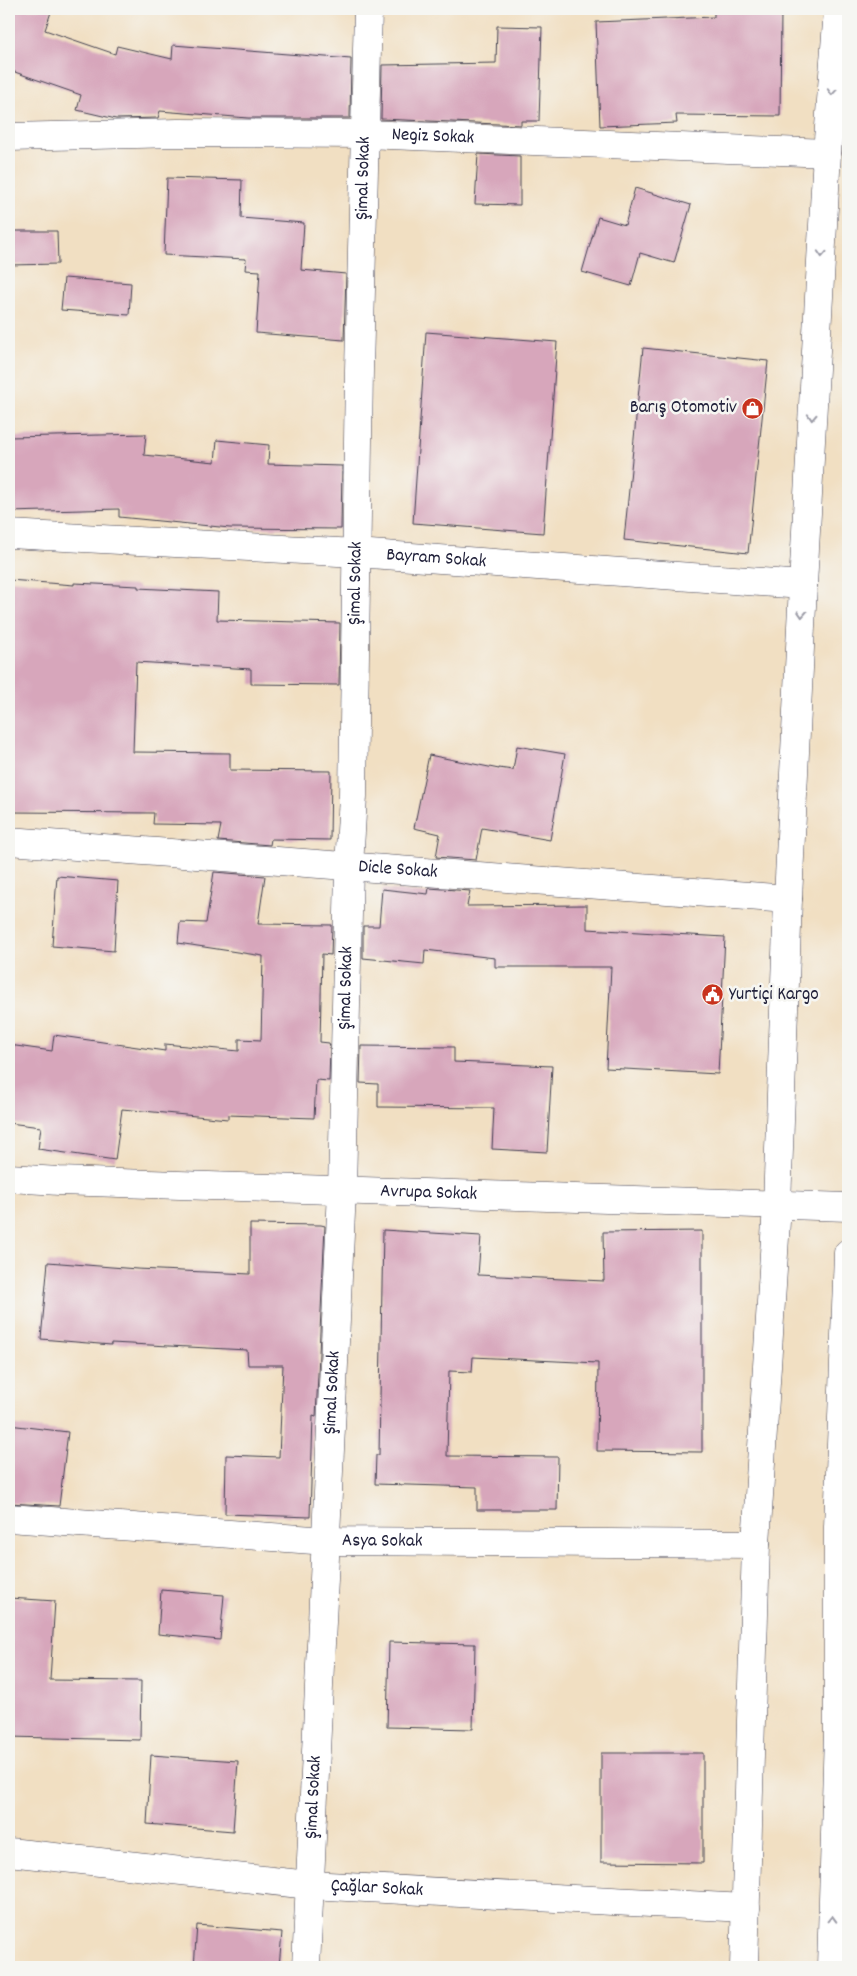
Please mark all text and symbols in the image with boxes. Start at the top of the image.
one-way arrow [826,89,837,97]
street label: Negiz Sokak [391,122,475,152]
street label: Şimal Sokak [349,136,378,220]
one-way arrow [816,251,827,259]
place label: Barış Otomotiv [630,395,737,422]
shop icon: Barış Otomotiv [741,396,765,420]
one-way arrow [807,413,818,421]
street label: Şimal Sokak [342,541,370,625]
street label: Bayram Sokak [385,542,488,576]
one-way arrow [796,610,807,618]
street label: Dicle Sokak [357,854,439,886]
street label: Şimal Sokak [332,946,361,1030]
place label: Yurtiçi Kargo [729,982,819,1009]
public building icon: Yurtiçi Kargo [701,983,725,1007]
street label: Avrupa Sokak [380,1178,478,1208]
street label: Şimal Sokak [317,1350,348,1435]
street label: Asya Sokak [342,1528,423,1555]
street label: Şimal Sokak [298,1755,329,1840]
street label: Çağlar Sokak [330,1873,424,1905]
one-way arrow [827,1914,838,1922]

